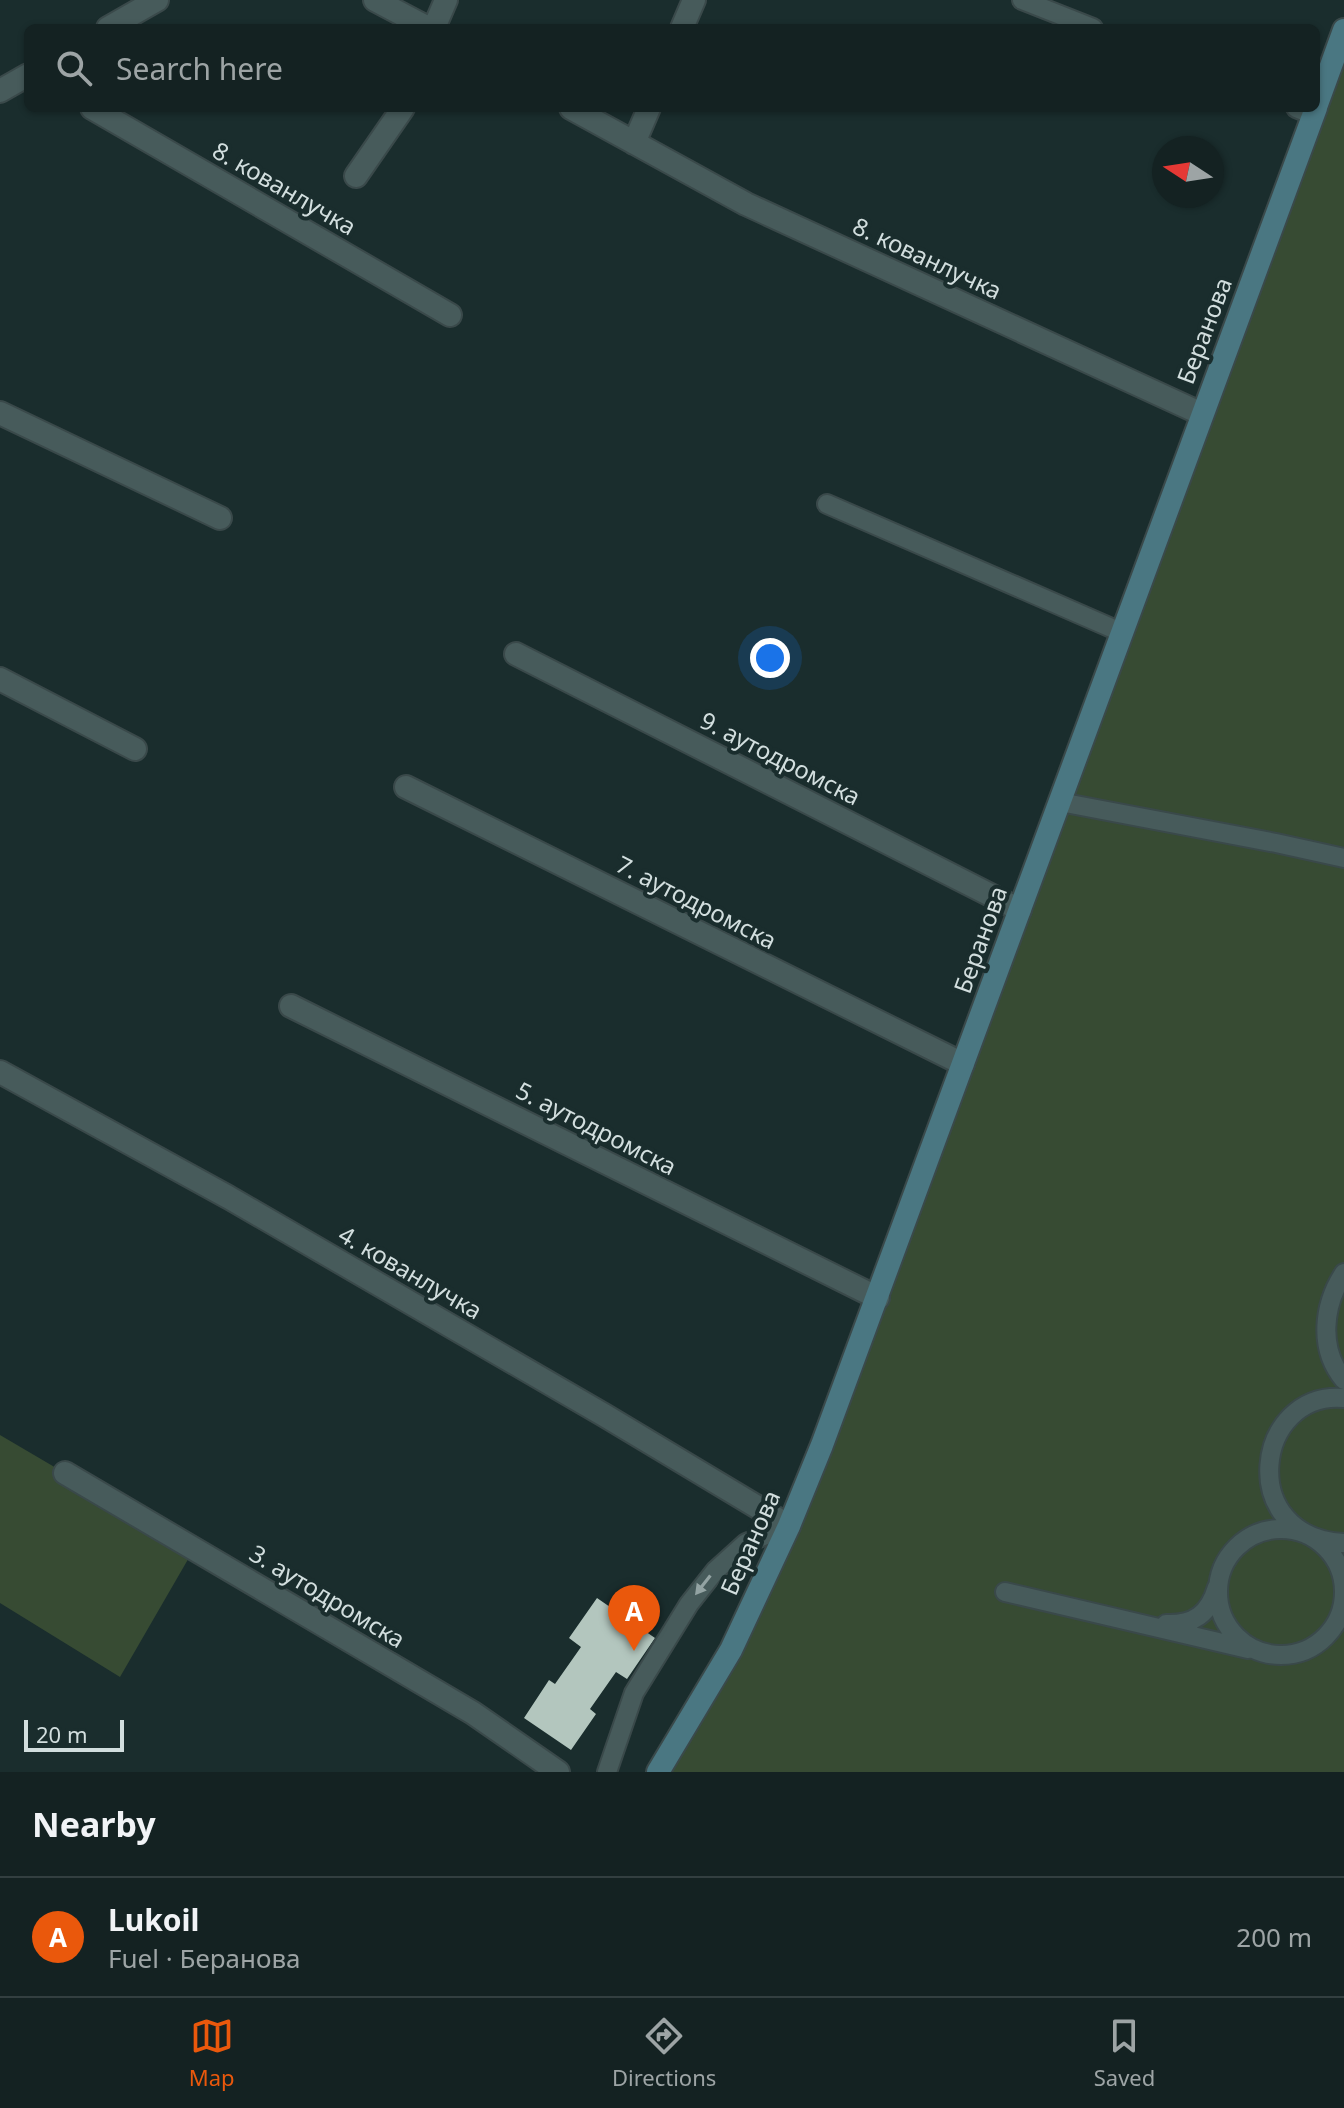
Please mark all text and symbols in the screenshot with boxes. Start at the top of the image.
search box [24,24,1320,112]
icon: search [52,46,96,90]
text: Search here [116,48,283,89]
street label: 8. кованлучка [207,133,363,242]
north arrow [1152,136,1224,208]
street label: 8. кованлучка [848,209,1007,307]
street label: Беранова [1168,272,1239,389]
your location [750,638,790,678]
street label: 9. аутодромска [695,703,867,812]
street label: 7. аутодромска [611,847,783,956]
street label: Беранова [945,881,1014,998]
street label: 5. аутодромска [511,1073,683,1182]
street label: 4. кованлучка [333,1217,489,1326]
street label: Беранова [712,1485,787,1600]
street label: 3. аутодромска [244,1536,412,1655]
one-way arrow [696,1575,712,1595]
pin: A [608,1585,660,1651]
scale bar [24,1716,124,1752]
text: 20 m [36,1719,87,1749]
text: Nearby [32,1801,156,1847]
text: Lukoil [108,1899,200,1940]
text: A [49,1919,67,1955]
text: 200 m [1236,1919,1312,1955]
text: Fuel · Беранова [108,1940,301,1976]
tab: Map [189,2014,235,2092]
tab: Directions [612,2014,716,2092]
tab: Saved [1094,2014,1155,2092]

